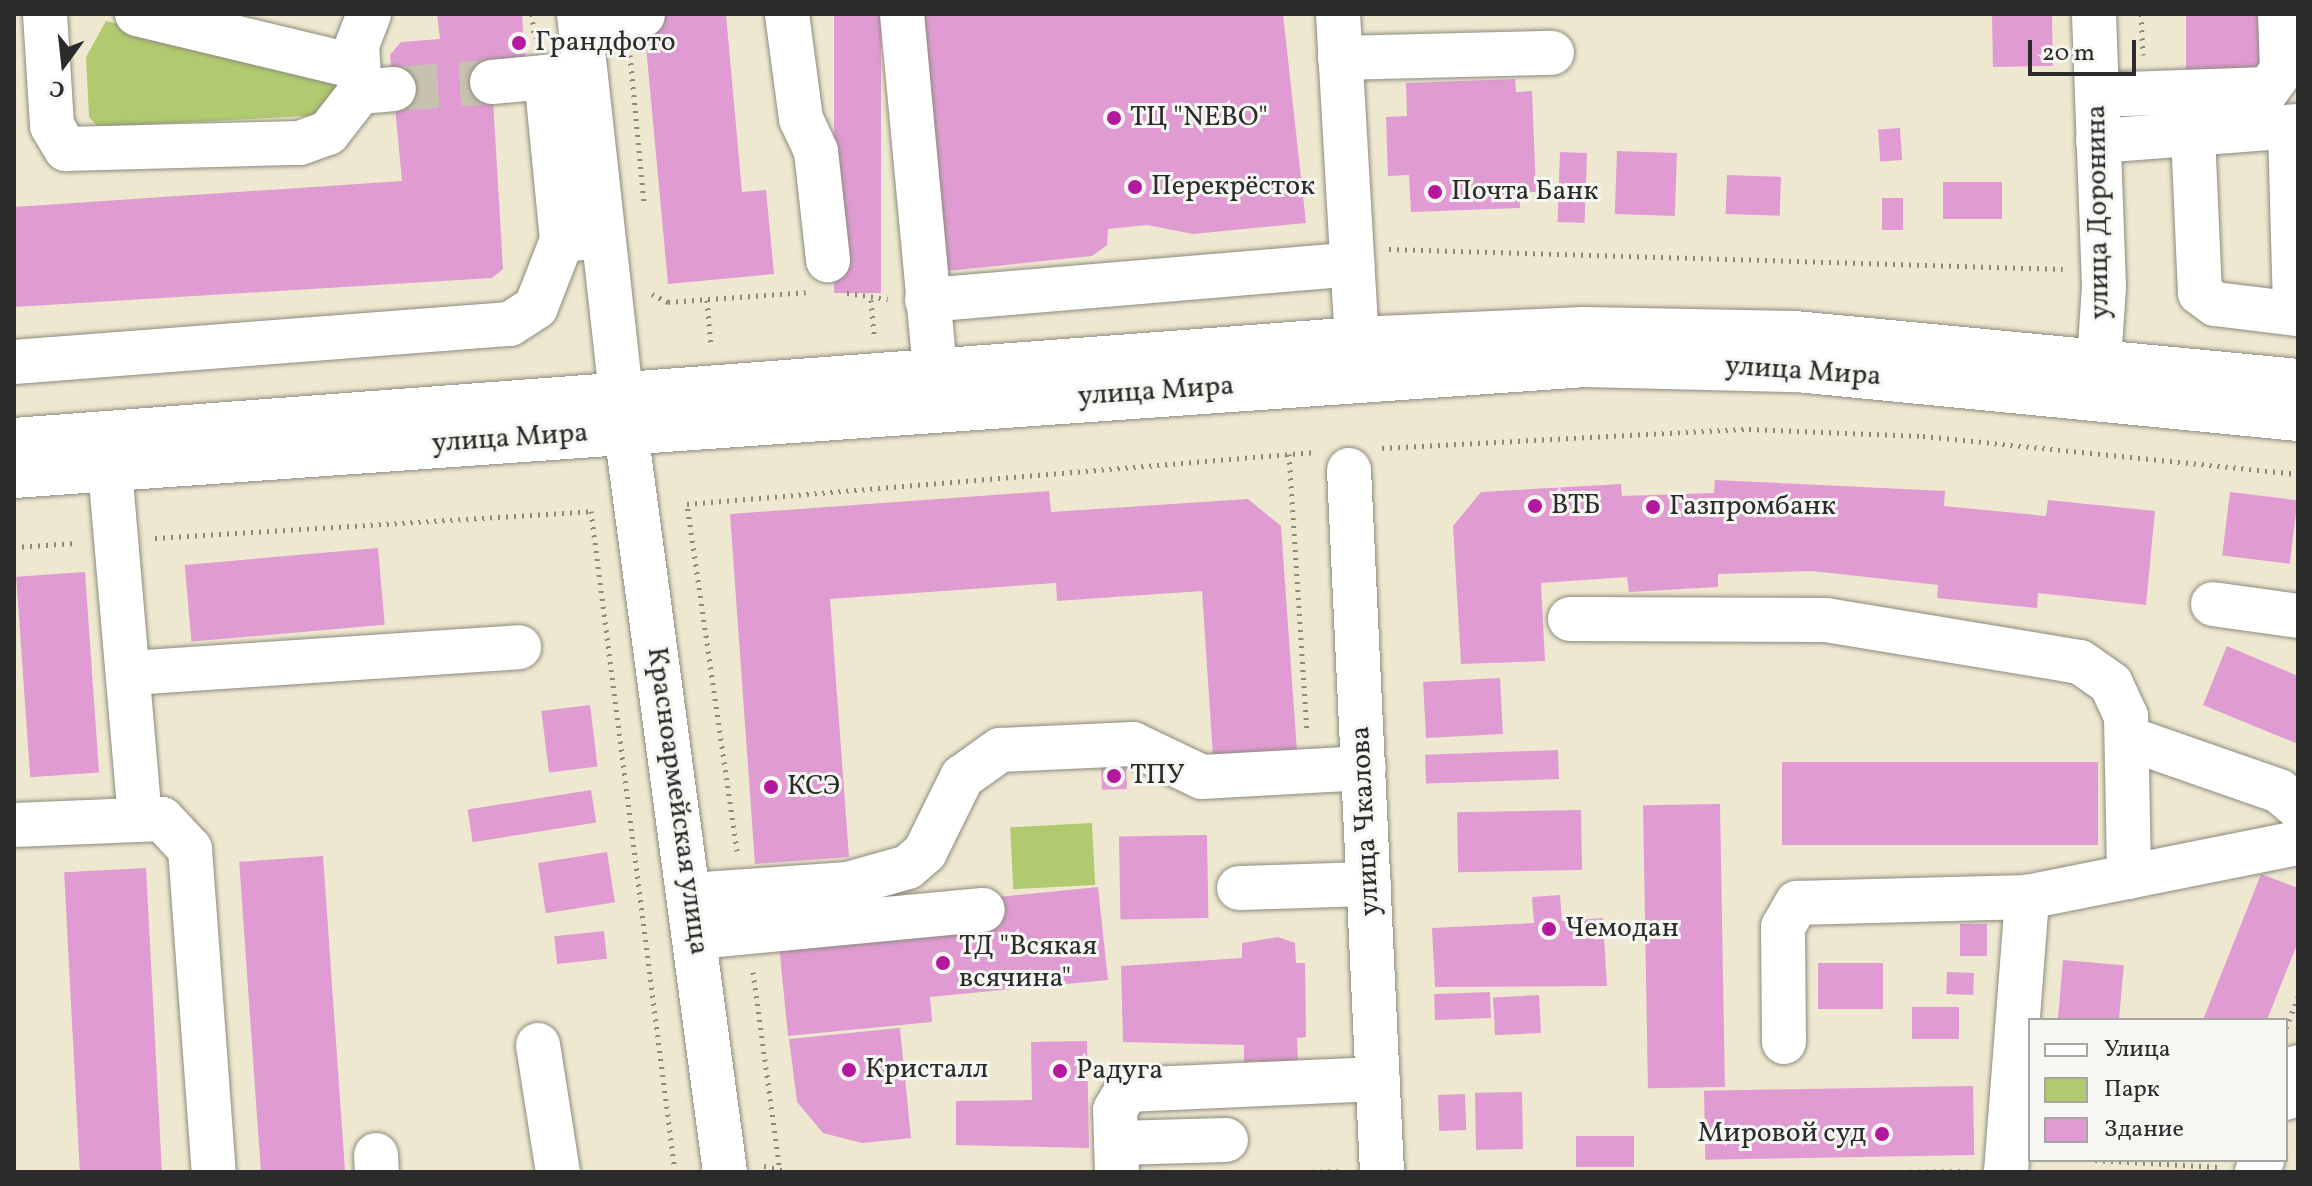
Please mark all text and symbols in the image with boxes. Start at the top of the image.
north arrow [24,24,104,104]
scale bar [2032,24,2140,74]
place label: Грандфото [535,26,676,60]
marker: Грандфото [510,34,528,52]
text: 20 m [2042,37,2095,71]
text: С [47,71,69,104]
place label: ТЦ "NEBO" [1130,101,1268,135]
street label: улица Доронина [2080,104,2118,320]
marker: ТЦ "NEBO" [1105,109,1123,127]
place label: Перекрёсток [1151,170,1315,204]
place label: Почта Банк [1451,175,1598,209]
marker: Перекрёсток [1126,178,1144,196]
marker: Почта Банк [1426,183,1444,201]
street label: улица Мира [1724,350,1882,394]
street label: улица Мира [1077,370,1235,414]
street label: улица Мира [431,417,589,461]
place label: ВТБ [1551,489,1601,523]
place label: Газпромбанк [1669,490,1836,524]
marker: ВТБ [1526,497,1544,515]
marker: Газпромбанк [1644,498,1662,516]
street label: Красноармейская улица [639,645,715,957]
street label: улица Чкалова [1344,725,1388,917]
place label: ТПУ [1130,759,1185,793]
marker: ТПУ [1105,767,1123,785]
place label: КСЭ [787,770,840,804]
marker: КСЭ [762,778,780,796]
place label: Чемодан [1565,912,1679,946]
marker: Чемодан [1540,920,1558,938]
place label: ТД "Всякая всячина" [959,930,1097,996]
marker: ТД "Всякая всячина" [934,954,952,972]
legend [2028,1018,2288,1162]
text: Улица [2104,1033,2171,1067]
place label: Кристалл [865,1053,988,1087]
place label: Радуга [1076,1054,1163,1088]
marker: Кристалл [840,1061,858,1079]
marker: Радуга [1051,1062,1069,1080]
text: Парк [2104,1073,2160,1107]
text: Здание [2104,1113,2184,1147]
place label: Мировой суд [1698,1117,1866,1151]
marker: Мировой суд [1873,1125,1891,1143]

